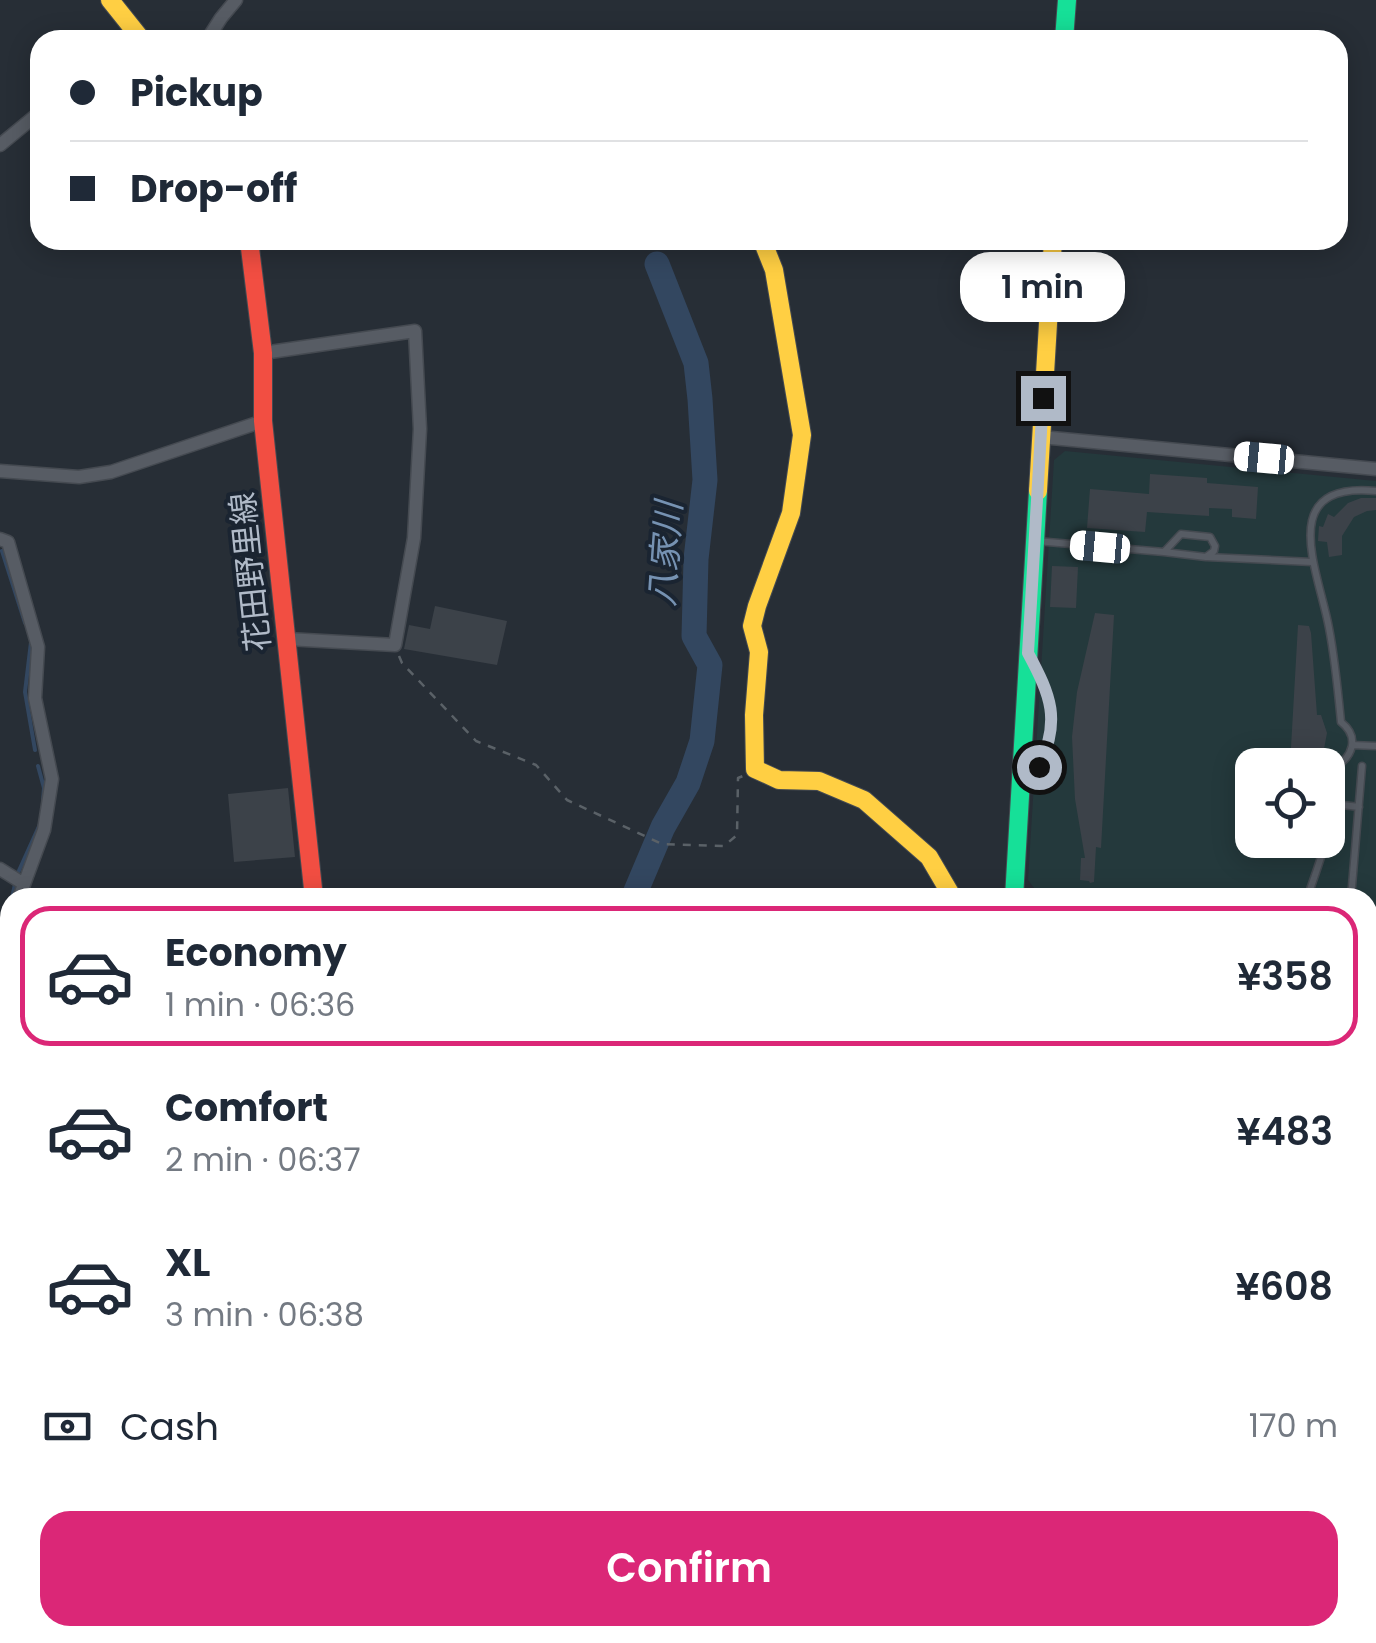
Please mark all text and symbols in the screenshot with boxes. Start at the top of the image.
text: Pickup [130,66,263,119]
text: Drop-off [130,162,298,215]
callout: 1 min [960,253,1126,323]
text: 1 min [1001,264,1084,309]
route end [1021,376,1066,421]
car [1233,440,1295,476]
street label: 花田野里線 [219,490,281,654]
water label: 八家川 [637,496,693,608]
car [1069,529,1131,565]
route start [1017,745,1062,790]
map controls [1235,748,1345,858]
button: locate [1235,748,1345,858]
text: Economy [165,926,347,979]
icon: car [45,931,135,1021]
text: ¥358 [1237,950,1333,1003]
text: 1 min · 06:36 [165,982,355,1027]
text: Comfort [165,1081,328,1134]
icon: car [45,1086,135,1176]
text: ¥483 [1237,1105,1333,1158]
text: 2 min · 06:37 [165,1137,361,1182]
text: XL [165,1236,210,1289]
icon: car [45,1241,135,1331]
text: ¥608 [1236,1260,1333,1313]
text: 3 min · 06:38 [165,1292,364,1337]
icon: cash [40,1399,95,1454]
text: Cash [120,1400,219,1453]
text: 170 m [1249,1403,1338,1448]
button: Confirm [40,1511,1338,1626]

